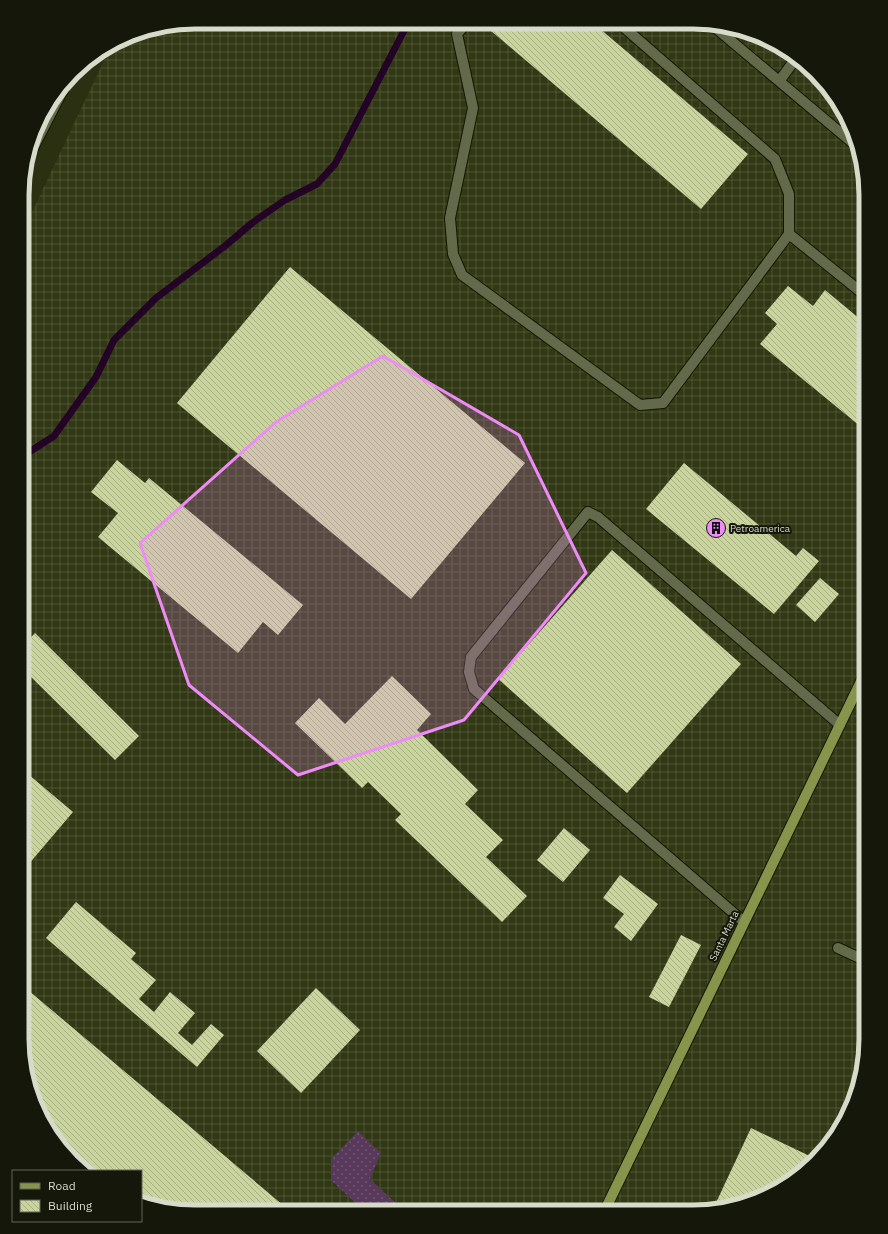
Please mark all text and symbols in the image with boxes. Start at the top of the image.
building icon: Petroamerica [705,517,727,539]
place label: Petroamerica [730,522,791,535]
street label: Santa Marta [706,908,742,963]
legend [12,1170,142,1222]
text: Road [48,1178,76,1193]
text: Building [48,1198,93,1213]

